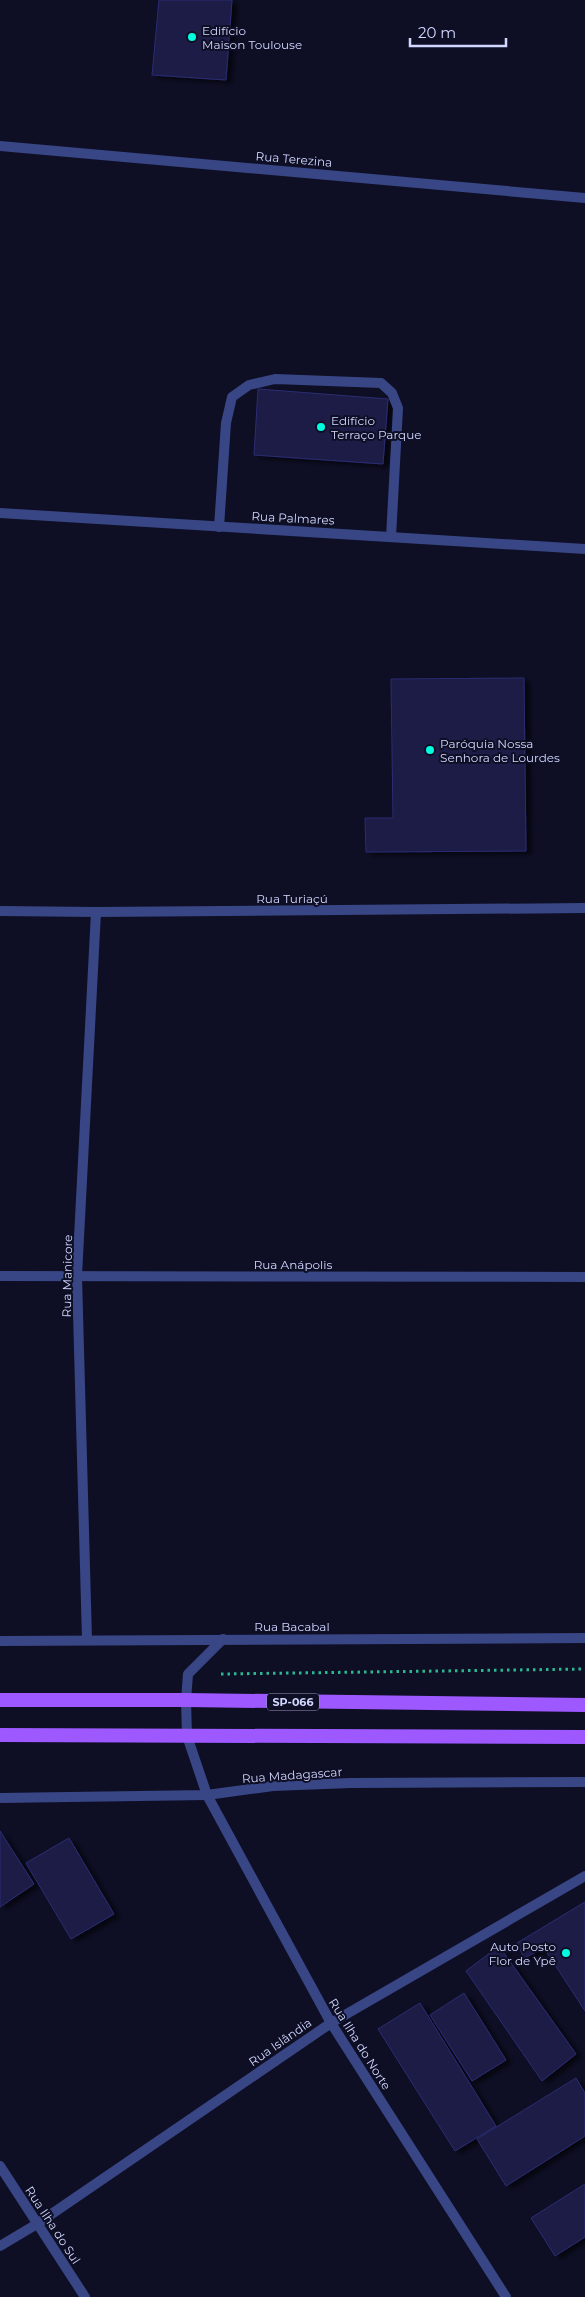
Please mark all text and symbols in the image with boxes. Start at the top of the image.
scale bar [410,15,506,47]
place label: Edifício Maison Toulouse [202,23,302,52]
text: 20 m [418,23,456,42]
marker: Edifício Maison Toulouse [186,31,198,43]
street label: Rua Terezina [255,148,333,170]
place label: Edifício Terraço Parque [331,413,422,442]
marker: Edifício Terraço Parque [315,421,327,433]
street label: Rua Palmares [251,508,335,528]
place label: Paróquia Nossa Senhora de Lourdes [440,736,560,765]
marker: Paróquia Nossa Senhora de Lourdes [424,744,436,756]
street label: Rua Turiaçú [256,891,328,906]
street label: Rua Manicore [59,1234,75,1318]
street label: Rua Anápolis [254,1257,333,1272]
street label: Rua Bacabal [254,1619,330,1634]
road number: SP-066 [267,1694,319,1710]
street label: Rua Madagascar [241,1764,343,1786]
place label: Auto Posto Flor de Ypê [489,1939,556,1968]
marker: Auto Posto Flor de Ypê [560,1947,572,1959]
street label: Rua Ilha do Norte [326,1995,394,2093]
street label: Rua Islândia [246,2015,314,2069]
street label: Rua Ilha do Sul [22,2183,84,2267]

